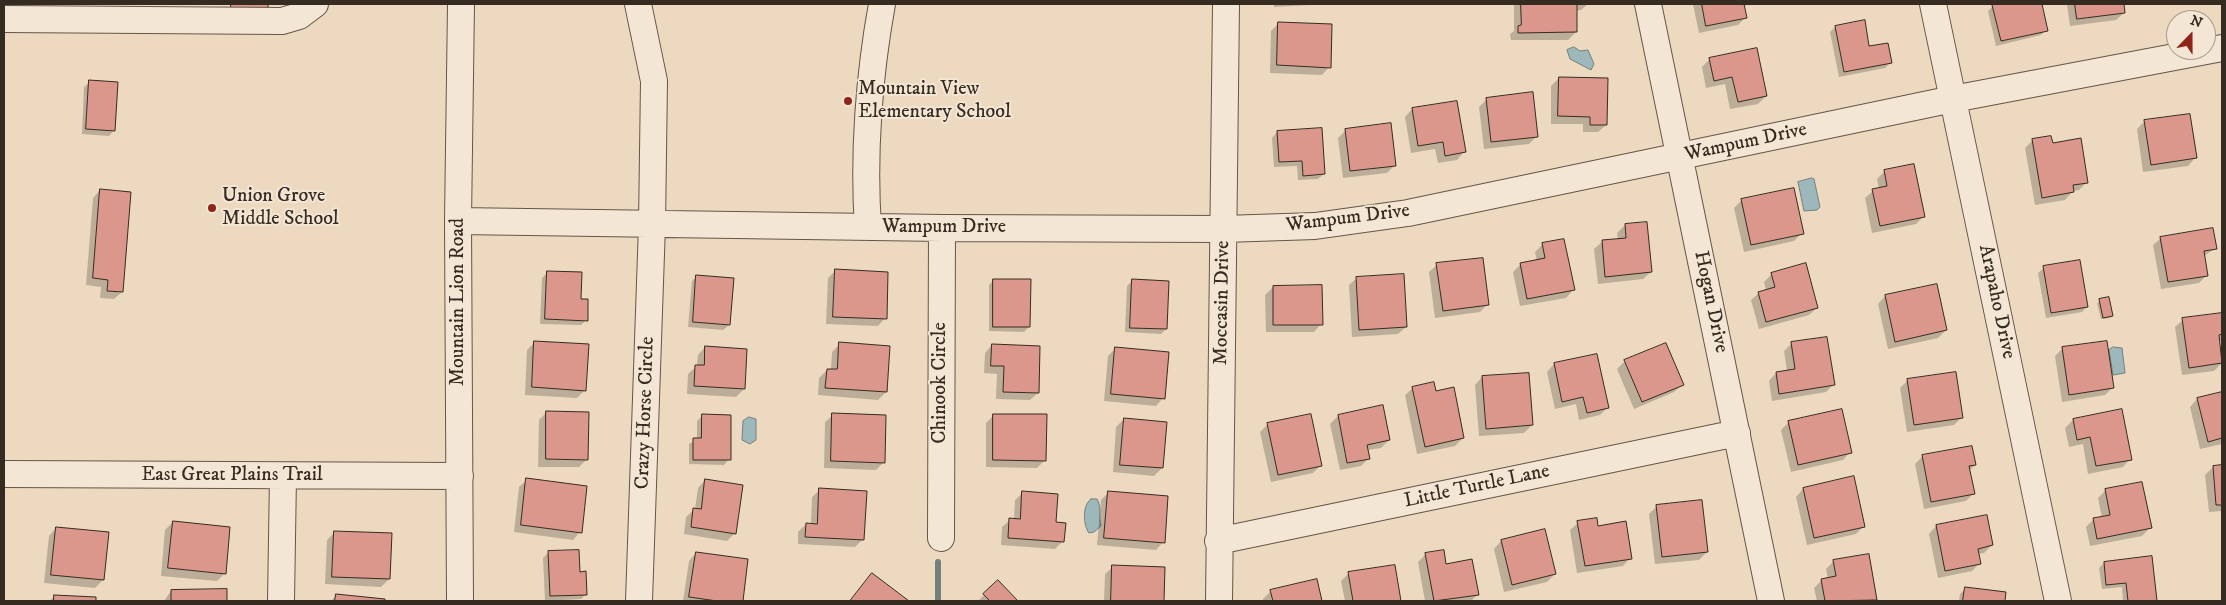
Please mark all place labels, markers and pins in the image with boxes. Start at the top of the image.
place label: Mountain View Elementary School [858,78,1011,125]
marker: Mountain View Elementary School [842,95,854,107]
place label: Union Grove Middle School [222,185,339,232]
marker: Union Grove Middle School [206,202,218,214]

